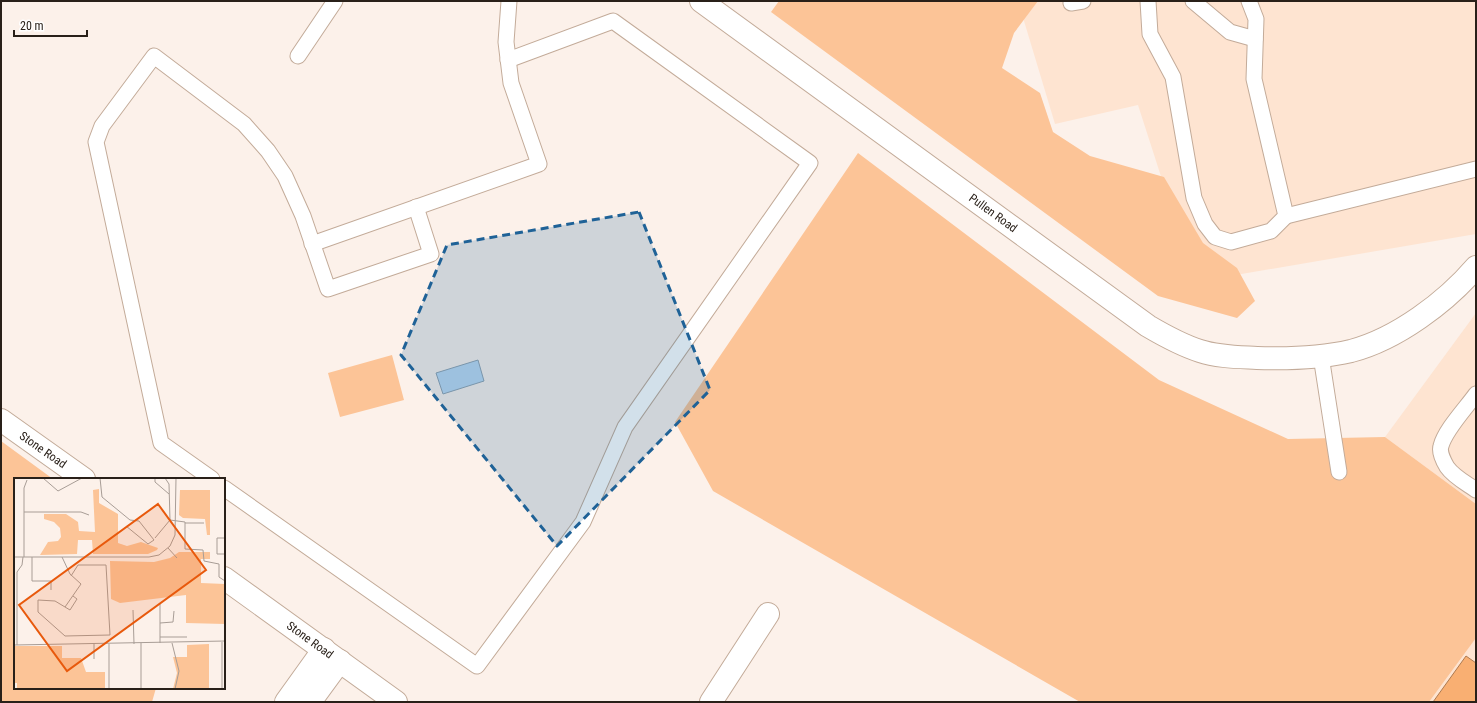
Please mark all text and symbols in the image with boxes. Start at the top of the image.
scale bar [14,12,87,38]
text: 20 m [20,19,44,33]
street label: Pullen Road [966,191,1020,235]
street label: Stone Road [17,429,69,471]
inset map [14,478,225,689]
street label: Stone Road [284,618,336,662]

